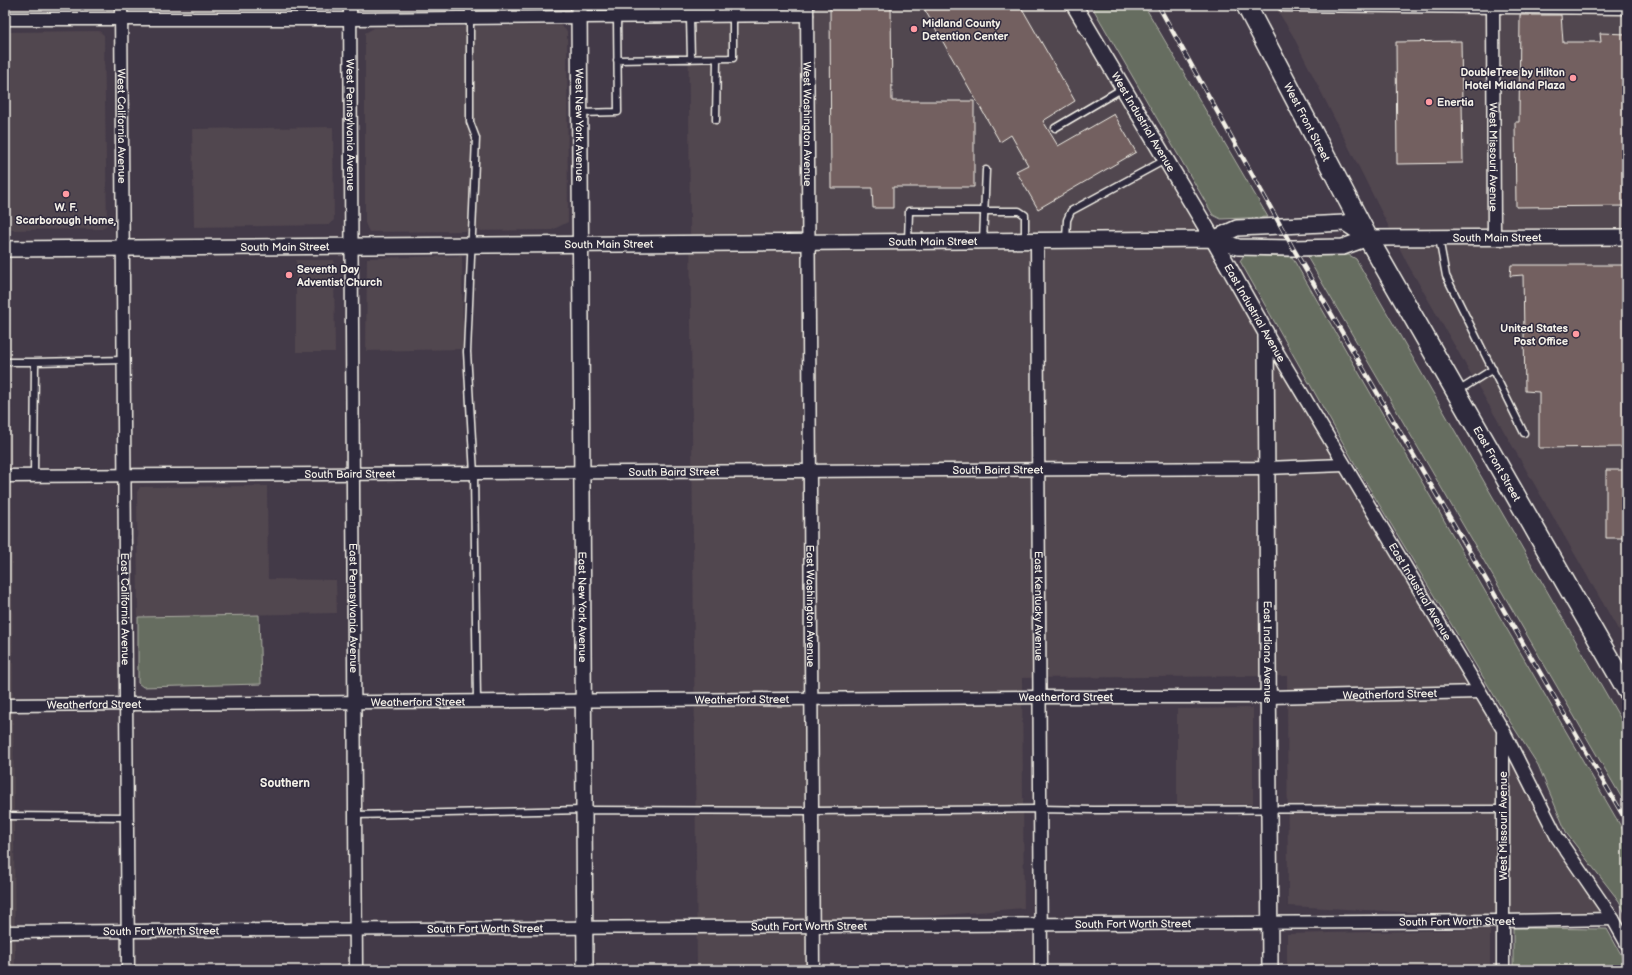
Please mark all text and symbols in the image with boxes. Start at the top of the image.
place label: Midland County Detention Center [922,17,1009,43]
marker: Midland County Detention Center [909,24,919,34]
street label: West Pennsylvania Avenue [343,59,357,192]
street label: West Washington Avenue [800,61,814,187]
place label: DoubleTree by Hilton Hotel Midland Plaza [1460,66,1565,92]
street label: West California Avenue [114,68,128,184]
street label: West New York Avenue [572,68,586,182]
street label: West Industrial Avenue [1108,70,1178,175]
marker: DoubleTree by Hilton Hotel Midland Plaza [1568,73,1578,83]
street label: West Front Street [1281,81,1333,164]
place label: Enertia [1437,96,1474,109]
marker: Enertia [1424,97,1434,107]
street label: West Missouri Avenue [1486,102,1500,212]
marker: W. F. Scarborough Home, [61,189,71,199]
place label: W. F. Scarborough Home, [16,201,116,227]
street label: South Main Street [1453,231,1542,245]
street label: South Main Street [888,235,978,249]
street label: South Main Street [564,238,654,251]
street label: South Main Street [240,240,330,254]
street label: East Industrial Avenue [1221,262,1288,365]
place label: Seventh Day Adventist Church [296,263,382,289]
marker: Seventh Day Adventist Church [284,270,294,280]
place label: United States Post Office [1500,322,1569,348]
marker: United States Post Office [1571,329,1581,339]
street label: East Front Street [1470,424,1524,504]
street label: South Baird Street [953,463,1044,477]
street label: South Baird Street [629,465,720,479]
street label: South Baird Street [305,468,396,481]
street label: East Industrial Avenue [1386,541,1454,643]
street label: East Pennsylvania Avenue [346,543,360,674]
street label: East Washington Avenue [803,545,817,668]
street label: East Kentucky Avenue [1032,551,1045,662]
street label: East New York Avenue [575,552,589,663]
street label: East California Avenue [118,553,132,666]
street label: East Indiana Avenue [1261,601,1274,704]
street label: Weatherford Street [1343,687,1438,702]
street label: Weatherford Street [1019,691,1114,704]
street label: Weatherford Street [695,693,790,707]
street label: Weatherford Street [371,695,466,709]
street label: Weatherford Street [47,698,142,712]
street label: West Missouri Avenue [1497,771,1510,881]
district label: Southern [260,776,310,791]
street label: South Fort Worth Street [1399,915,1516,929]
street label: South Fort Worth Street [1075,917,1192,931]
street label: South Fort Worth Street [751,920,868,934]
street label: South Fort Worth Street [427,922,544,936]
street label: South Fort Worth Street [103,924,220,938]

